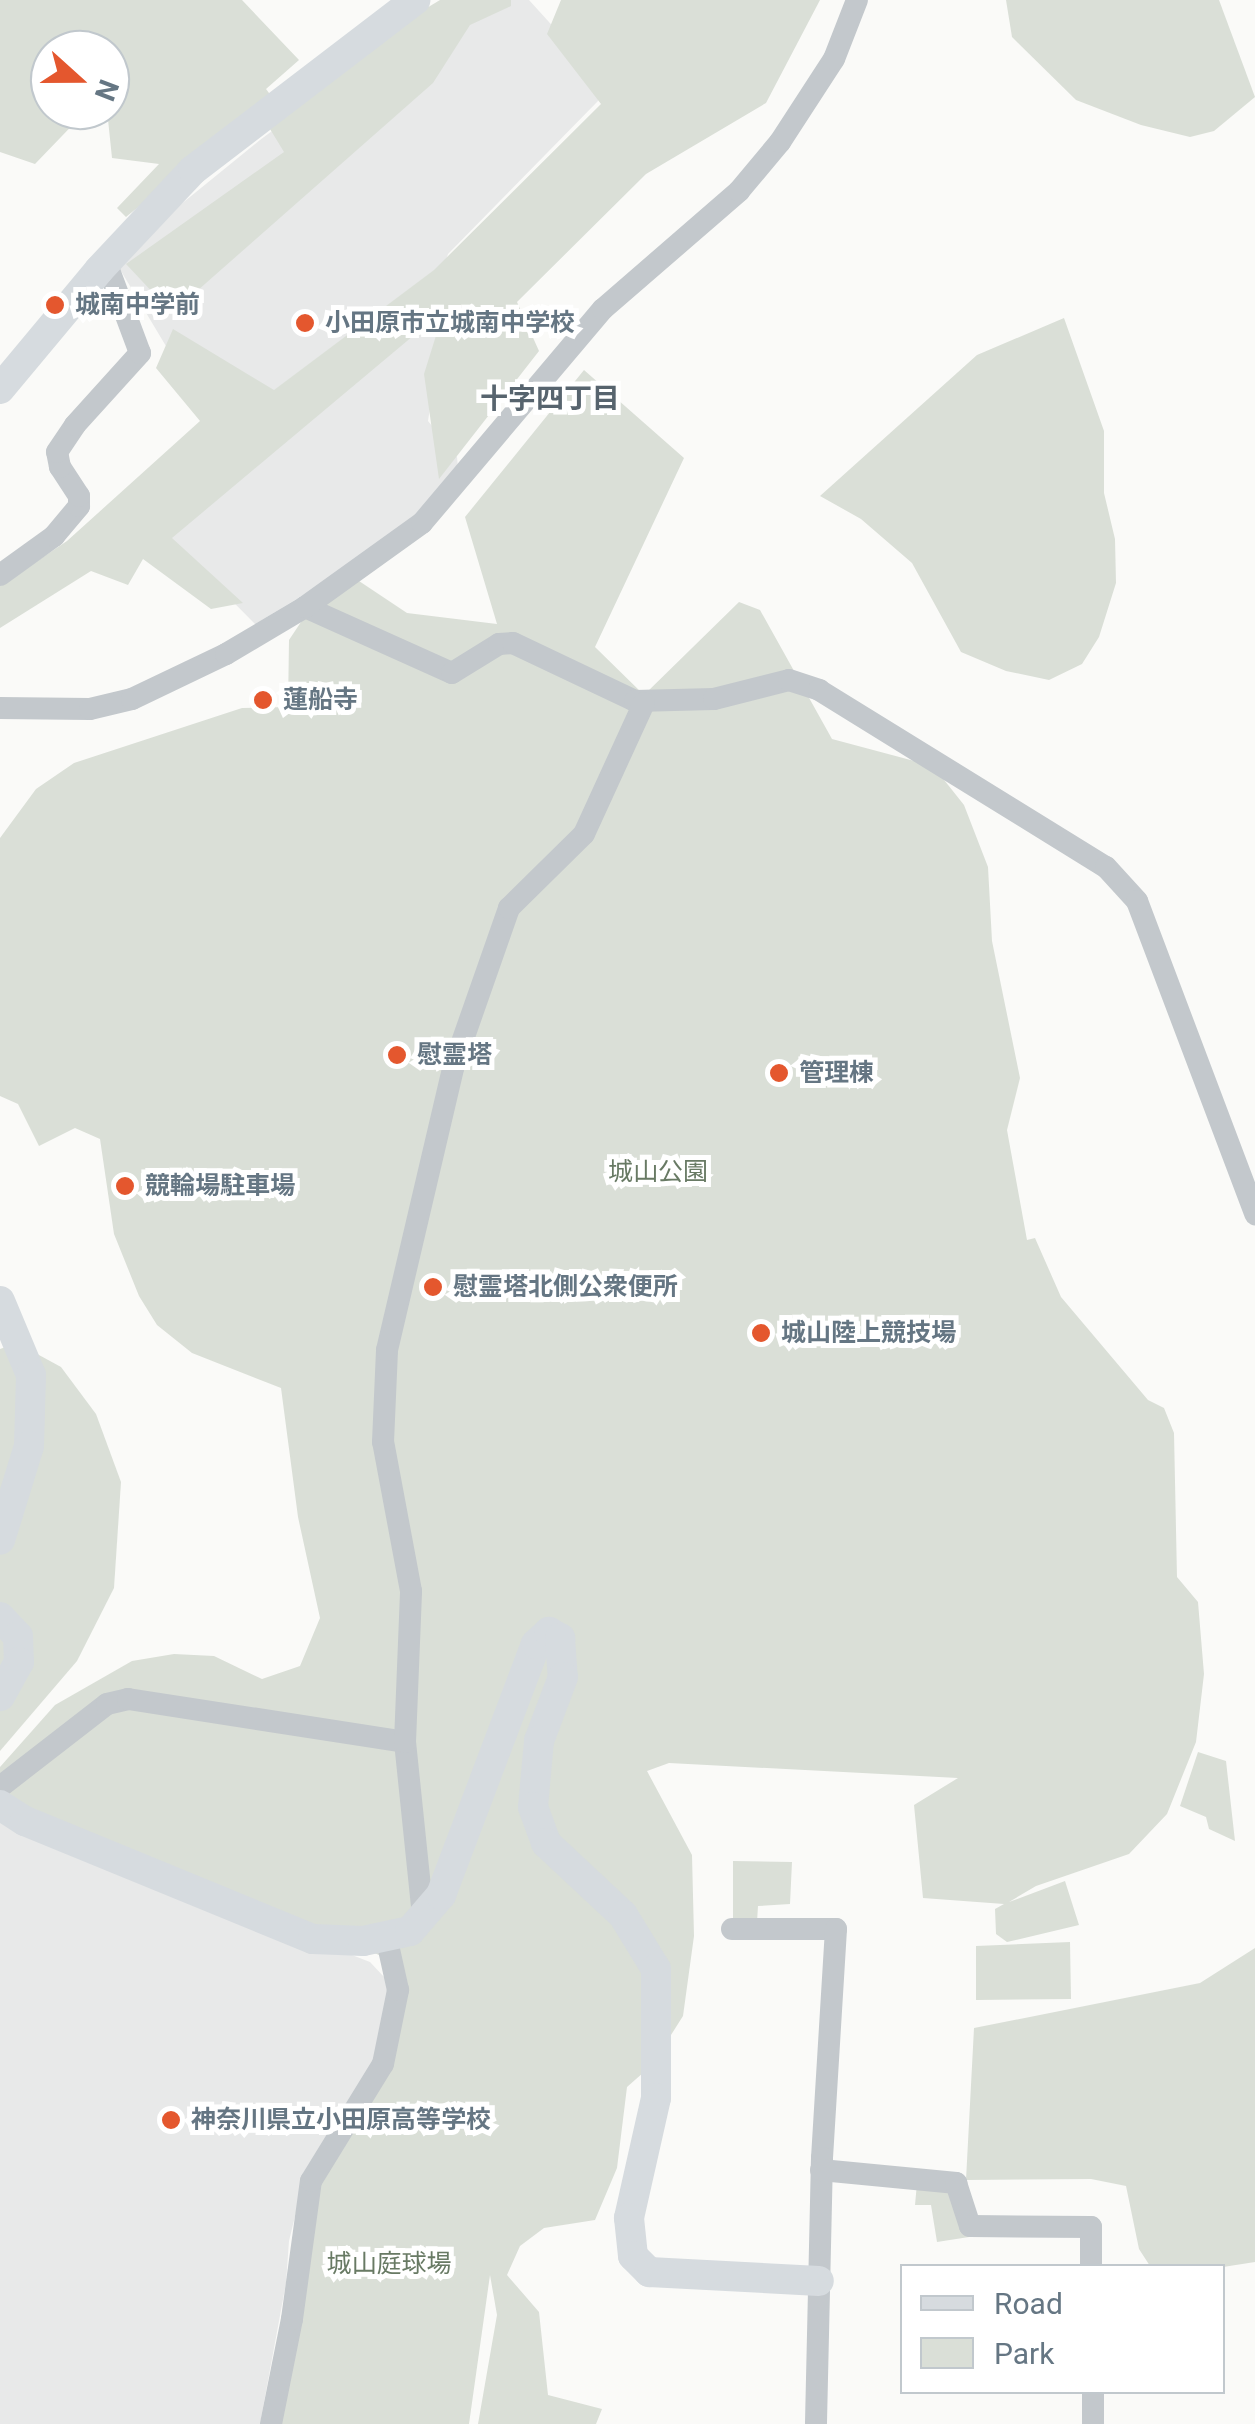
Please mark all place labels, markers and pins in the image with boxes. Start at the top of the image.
place label: 城南中学前 [75,290,200,320]
marker: 城南中学前 [44,294,66,316]
place label: 小田原市立城南中学校 [325,308,575,338]
marker: 小田原市立城南中学校 [294,312,316,334]
place label: 蓮船寺 [283,685,358,715]
marker: 蓮船寺 [252,689,274,711]
place label: 慰霊塔 [417,1040,492,1070]
marker: 慰霊塔 [386,1044,408,1066]
place label: 管理棟 [799,1058,874,1088]
marker: 管理棟 [768,1062,790,1084]
place label: 競輪場駐車場 [145,1171,295,1201]
marker: 競輪場駐車場 [114,1175,136,1197]
place label: 慰霊塔北側公衆便所 [453,1272,678,1302]
marker: 慰霊塔北側公衆便所 [422,1276,444,1298]
place label: 城山陸上競技場 [781,1318,956,1348]
marker: 城山陸上競技場 [750,1322,772,1344]
place label: 神奈川県立小田原高等学校 [191,2105,491,2135]
marker: 神奈川県立小田原高等学校 [160,2109,182,2131]

